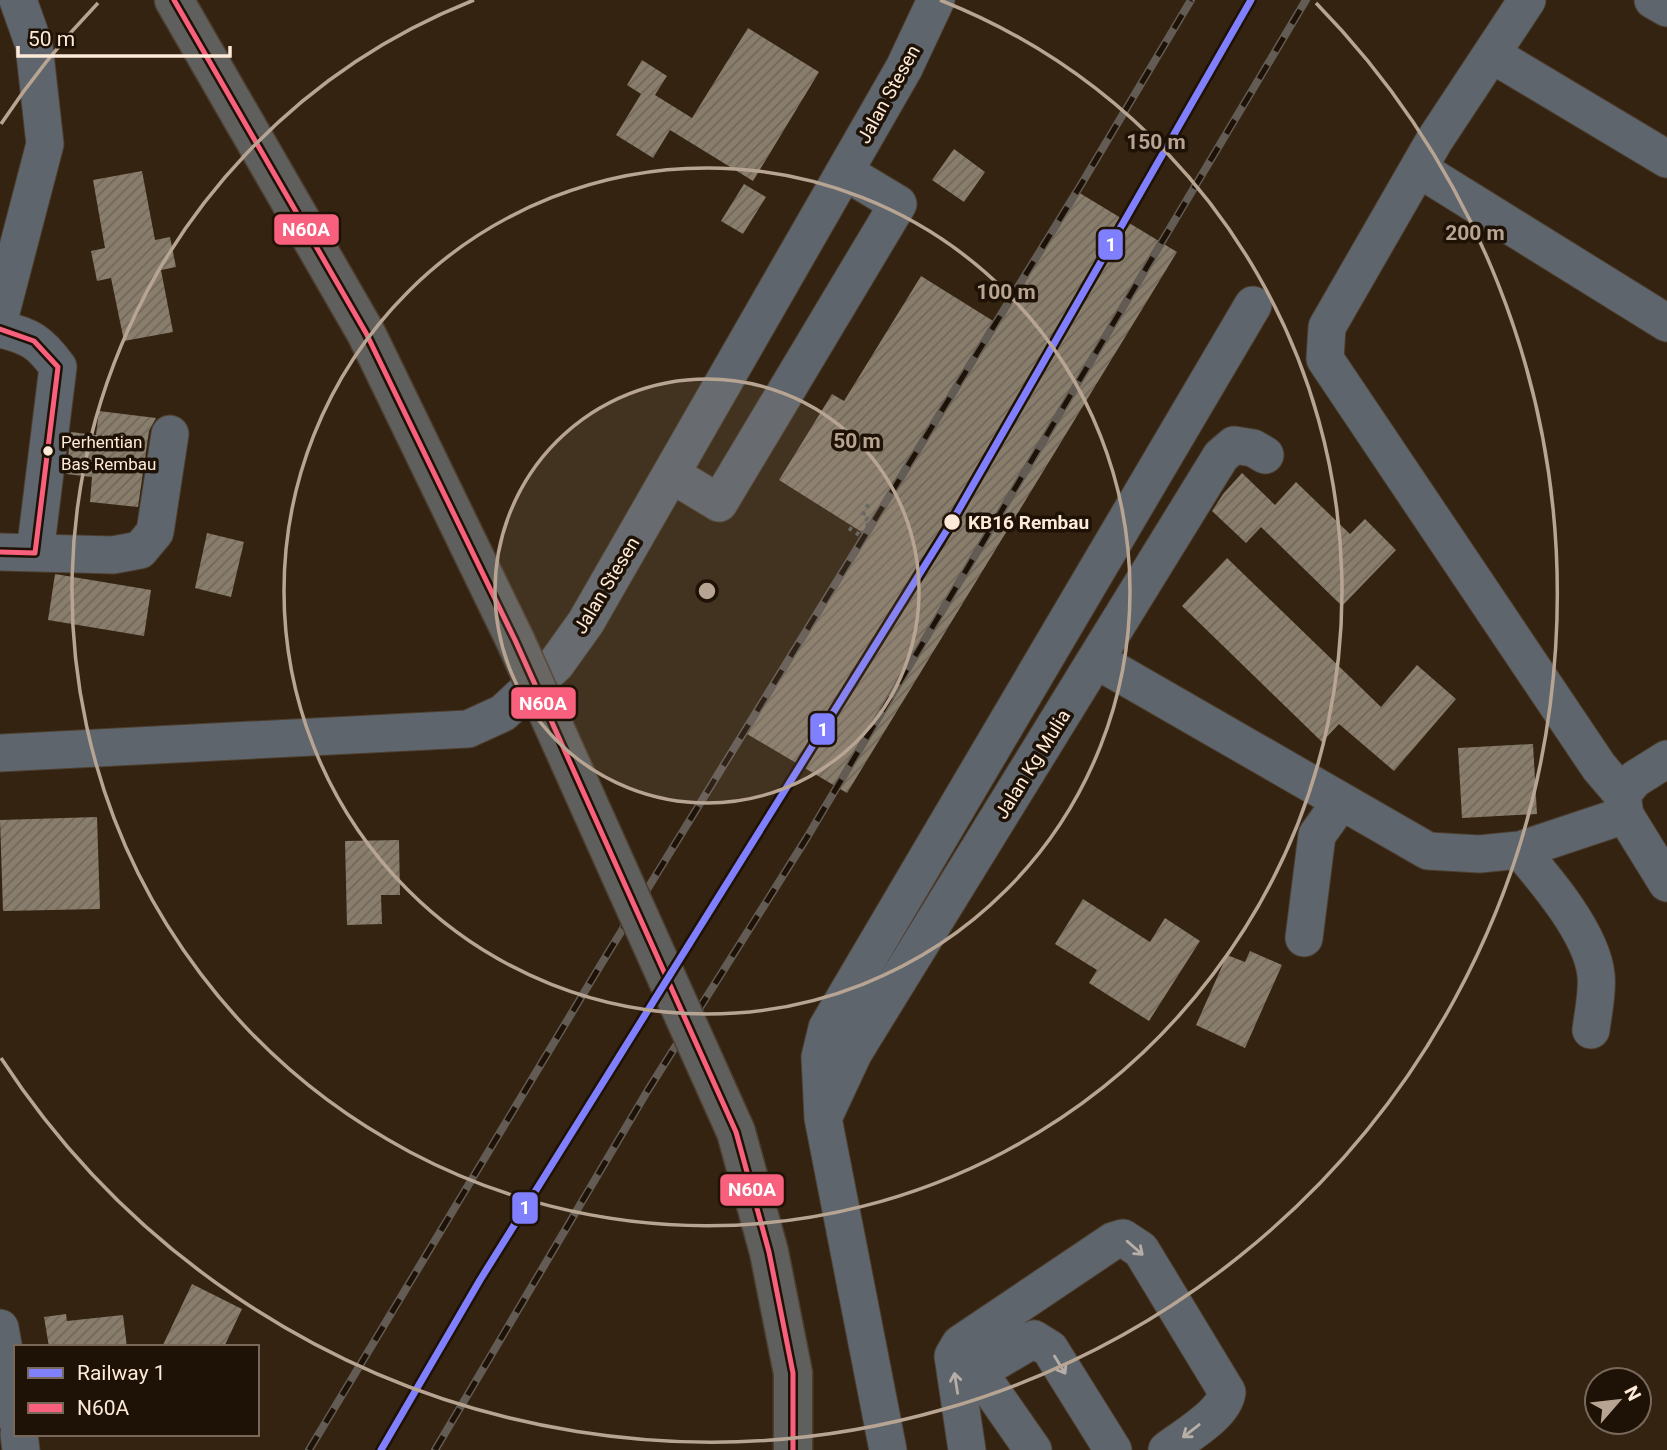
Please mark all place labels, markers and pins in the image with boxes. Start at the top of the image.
place label: Perhentian Bas Rembau [61,432,156,474]
marker: Perhentian Bas Rembau [41,444,55,458]
place label: KB16 Rembau [968,511,1089,534]
marker: KB16 Rembau [942,512,962,532]
centre of rings [695,579,719,603]

